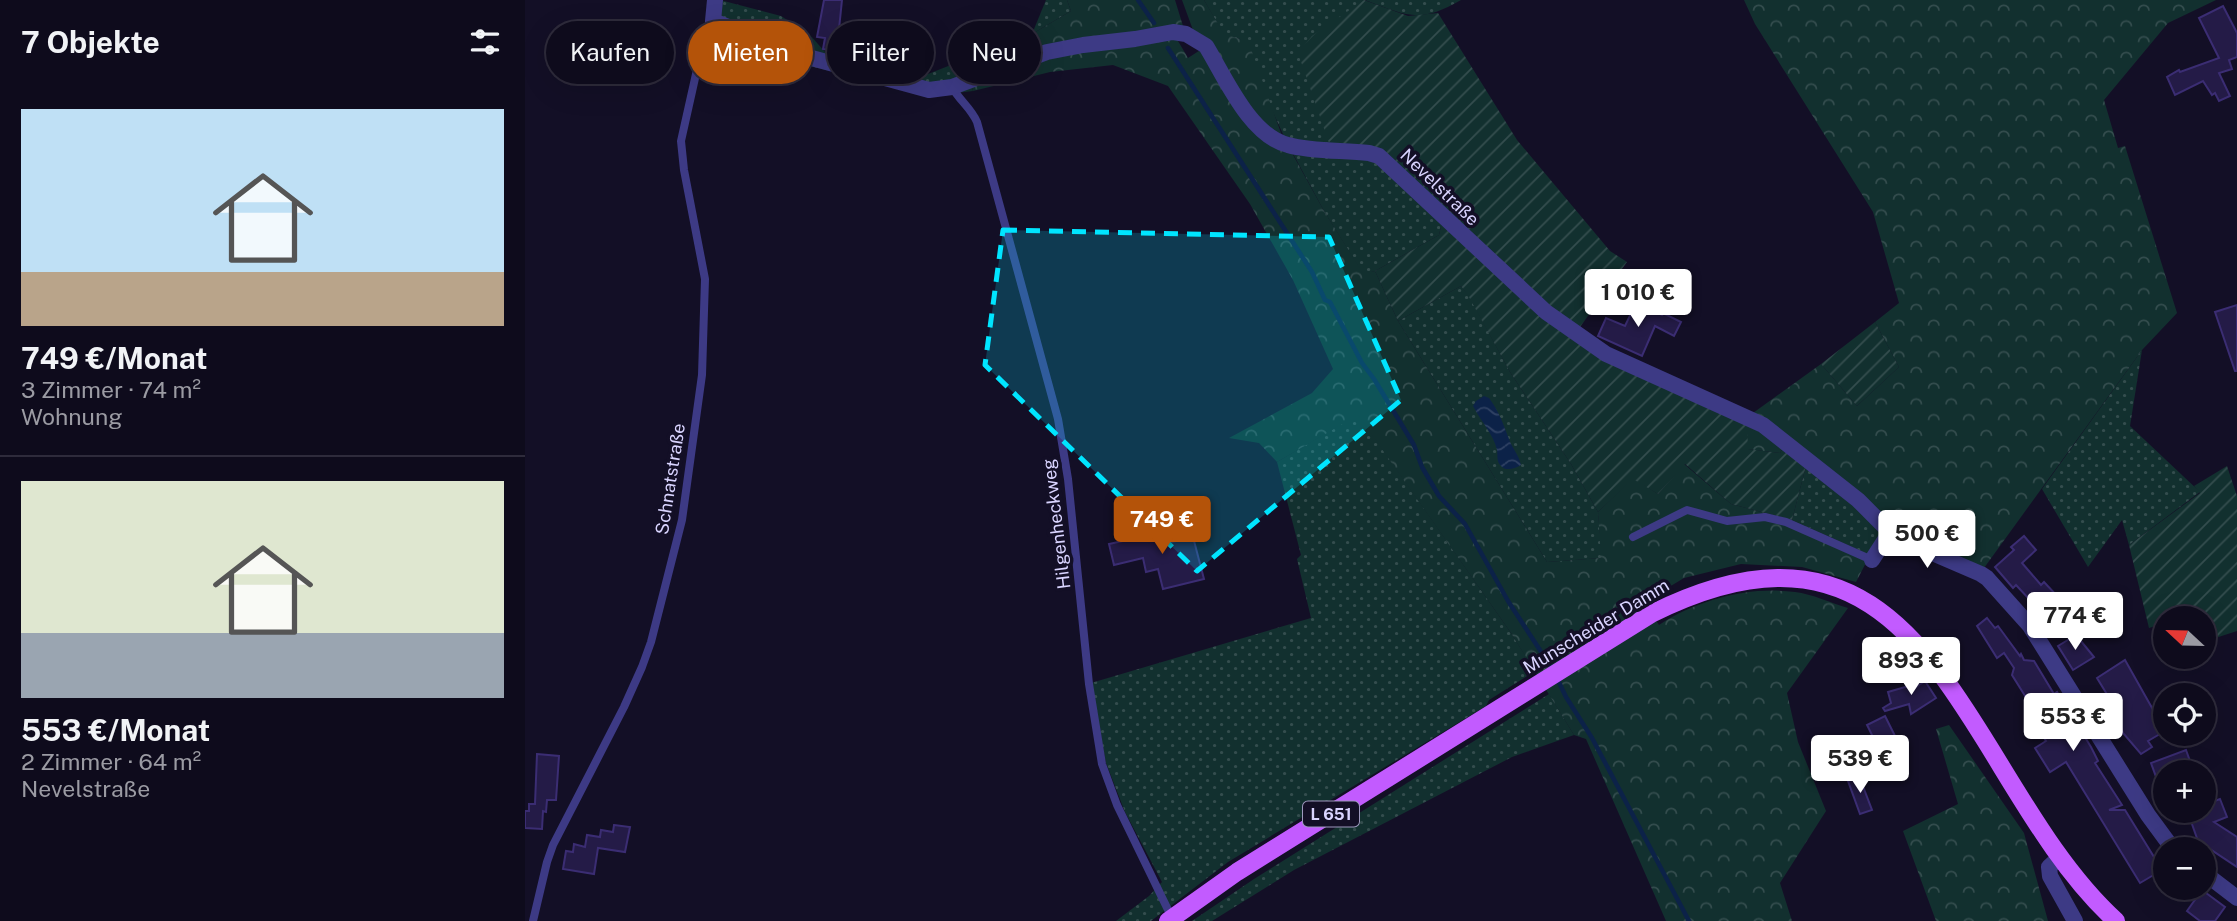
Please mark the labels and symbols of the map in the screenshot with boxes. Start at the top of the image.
street label: Nevelstraße [1396,144,1484,230]
pin: 1 010 € [1573,270,1703,329]
street label: Schnatstraße [651,422,689,536]
street label: Hilgenheckweg [1038,458,1074,590]
pin: 749 € [1113,496,1211,556]
pin: 500 € [1878,510,1976,570]
street label: Munscheider Damm [1519,574,1673,678]
pin: 774 € [2026,592,2124,652]
north arrow [2153,606,2215,668]
pin: 893 € [1862,638,1960,697]
pin: 553 € [2024,694,2122,753]
pin: 539 € [1811,736,1909,795]
road number: L 651 [1303,802,1359,827]

